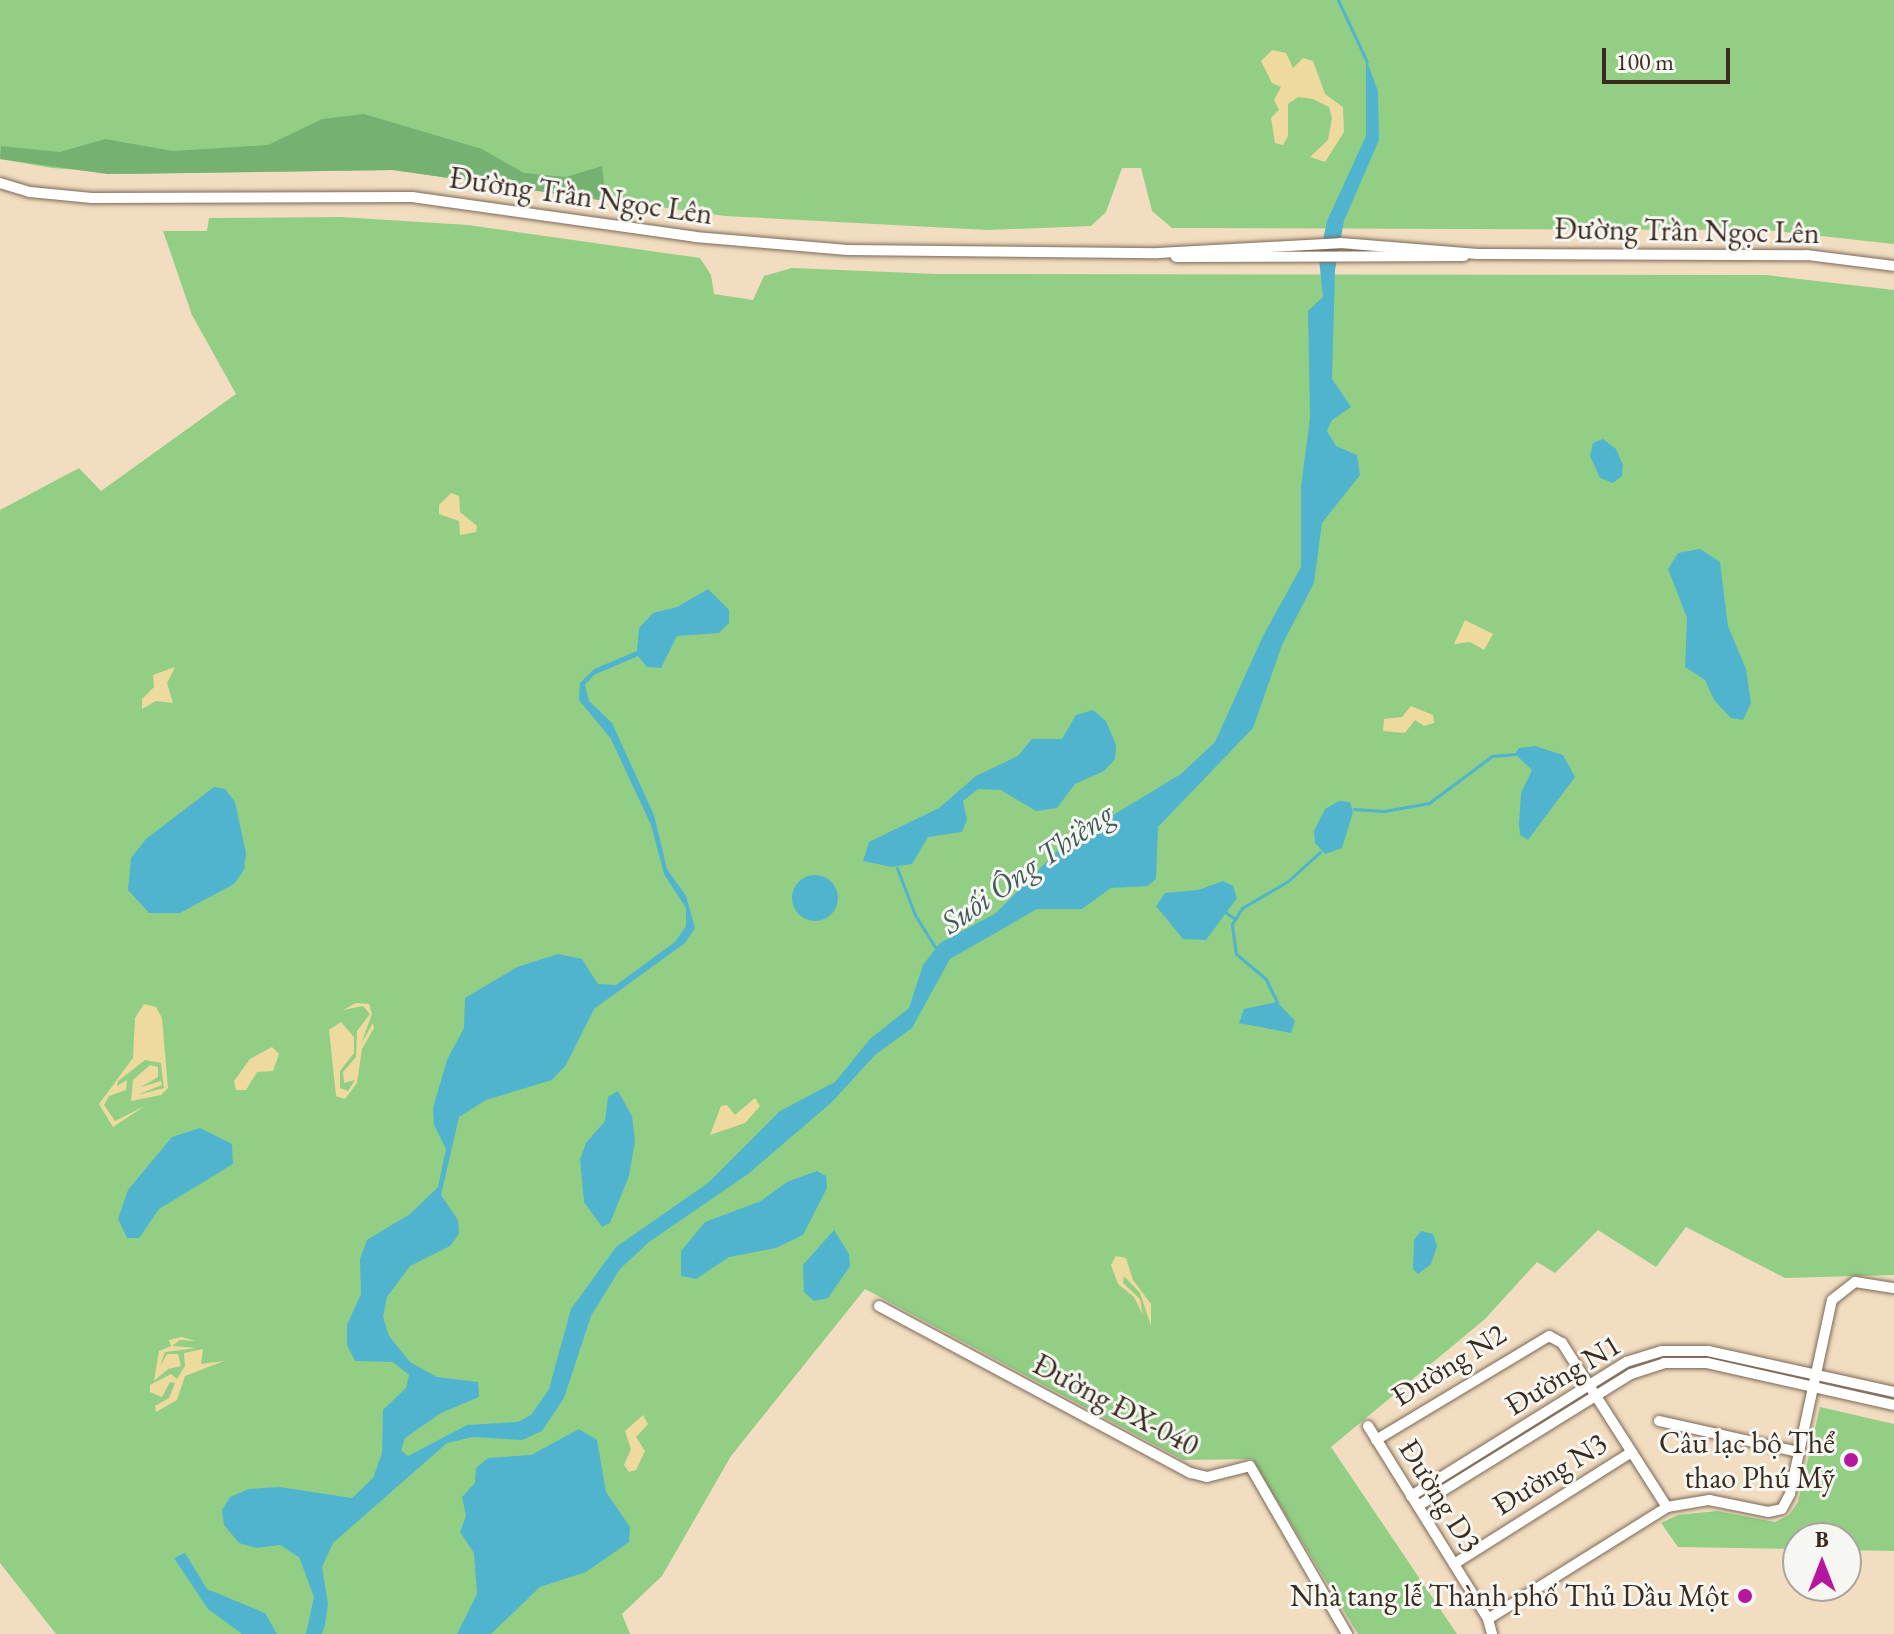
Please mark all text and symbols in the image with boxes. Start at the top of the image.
scale bar [1606,32,1734,82]
text: 100 m [1616,46,1674,77]
street label: Đường Trần Ngọc Lên [447,160,715,232]
street label: Đường Trần Ngọc Lên [1554,211,1820,251]
water label: Suối Ông Thiềng [933,794,1121,942]
street label: Đường N2 [1385,1316,1513,1414]
street label: Đường N1 [1499,1327,1627,1423]
street label: Đường ĐX-040 [1027,1346,1205,1464]
street label: Đường N3 [1486,1425,1614,1523]
place label: Câu lạc bộ Thể thao Phú Mỹ [1659,1425,1835,1496]
street label: Đường D3 [1391,1433,1489,1559]
marker: Câu lạc bộ Thể thao Phú Mỹ [1842,1451,1860,1469]
north arrow [1782,1522,1862,1602]
text: B [1815,1525,1829,1554]
place label: Nhà tang lễ Thành phố Thủ Dầu Một [1290,1578,1729,1614]
marker: Nhà tang lễ Thành phố Thủ Dầu Một [1736,1587,1754,1605]

